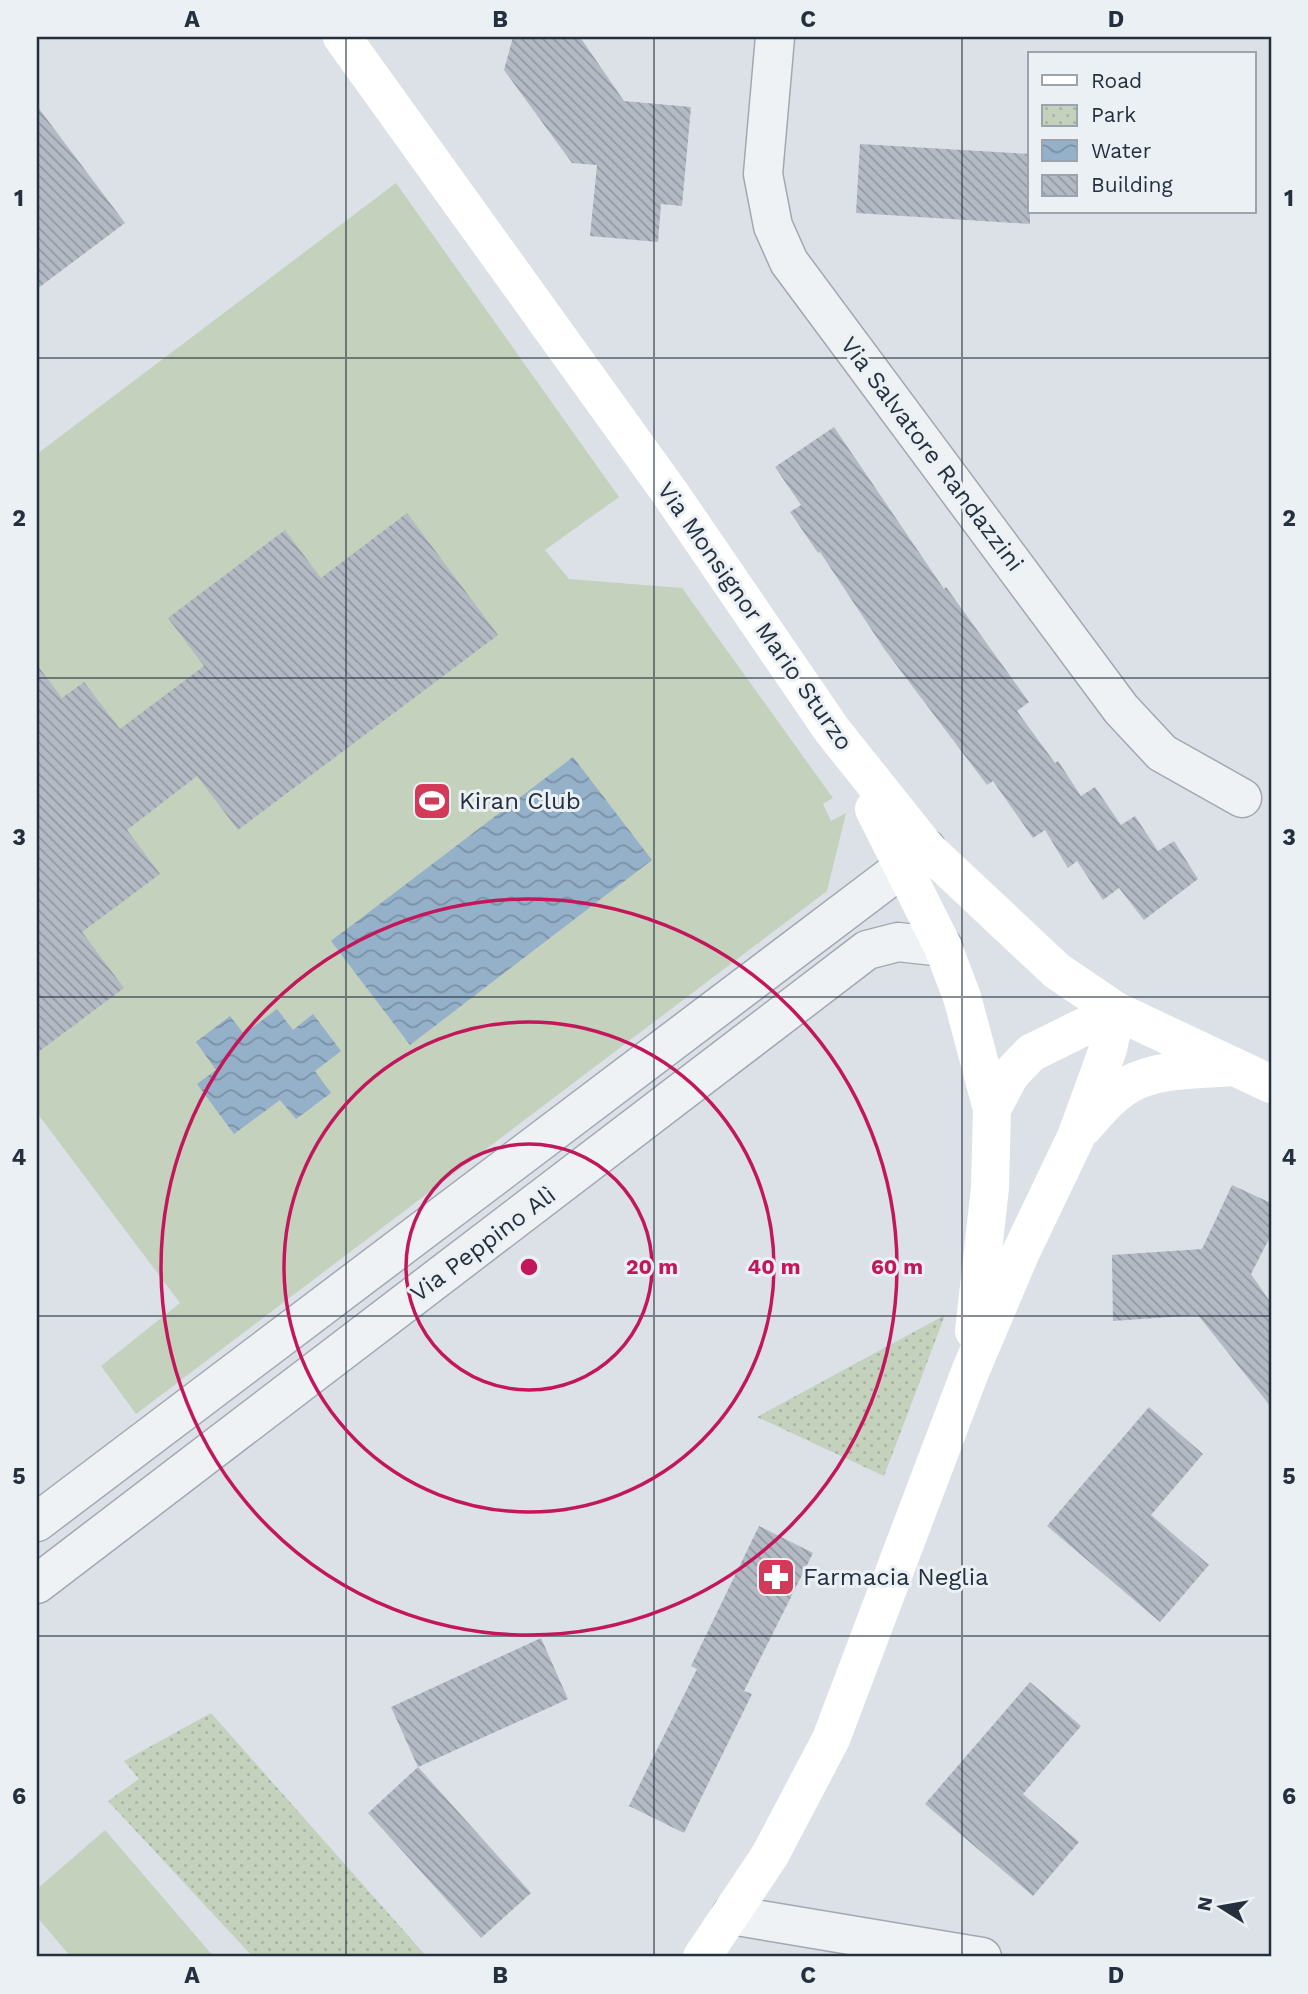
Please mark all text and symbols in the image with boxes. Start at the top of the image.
text: A [184,6,200,33]
text: B [492,6,508,33]
text: C [800,6,816,33]
text: D [1108,6,1124,33]
legend [1028,52,1256,214]
text: Road [1091,68,1142,93]
text: Park [1091,102,1136,127]
text: Water [1091,138,1152,163]
text: Building [1091,172,1173,197]
text: 1 [14,185,24,212]
text: 1 [1284,185,1294,212]
street label: Via Salvatore Randazzini [835,331,1029,577]
street label: Via Monsignor Mario Sturzo [651,477,859,755]
text: 2 [12,505,26,532]
text: 2 [1282,505,1296,532]
sports icon: Kiran Club [411,780,453,822]
place label: Kiran Club [459,787,581,815]
text: 3 [12,824,26,851]
text: 3 [1282,824,1296,851]
text: 4 [12,1144,27,1171]
text: 4 [1282,1144,1297,1171]
street label: Via Peppino Alì [405,1180,561,1308]
text: 20 m [626,1254,678,1279]
text: 40 m [748,1254,800,1279]
text: 60 m [871,1254,923,1279]
centre of rings [517,1255,541,1279]
text: 5 [12,1463,26,1490]
text: 5 [1282,1463,1296,1490]
pharmacy icon: Farmacia Neglia [755,1556,797,1598]
place label: Farmacia Neglia [803,1563,989,1591]
text: 6 [12,1783,26,1810]
text: 6 [1282,1783,1296,1810]
north arrow [1186,1871,1256,1941]
text: N [1192,1895,1217,1913]
text: A [184,1962,200,1989]
text: B [492,1962,508,1989]
text: C [800,1962,816,1989]
text: D [1108,1962,1124,1989]

